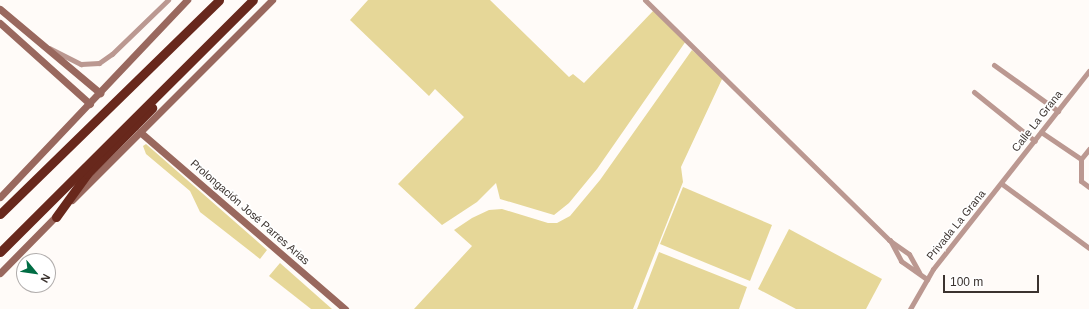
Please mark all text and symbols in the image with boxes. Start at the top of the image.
street label: Calle La Grana [1009,88,1065,154]
street label: Prolongación José Parres Arias [188,156,312,268]
street label: Privada La Grana [924,187,988,263]
north arrow [16,253,56,293]
scale bar [945,267,1041,293]
text: N [38,272,53,285]
text: 100 m [950,275,983,289]

